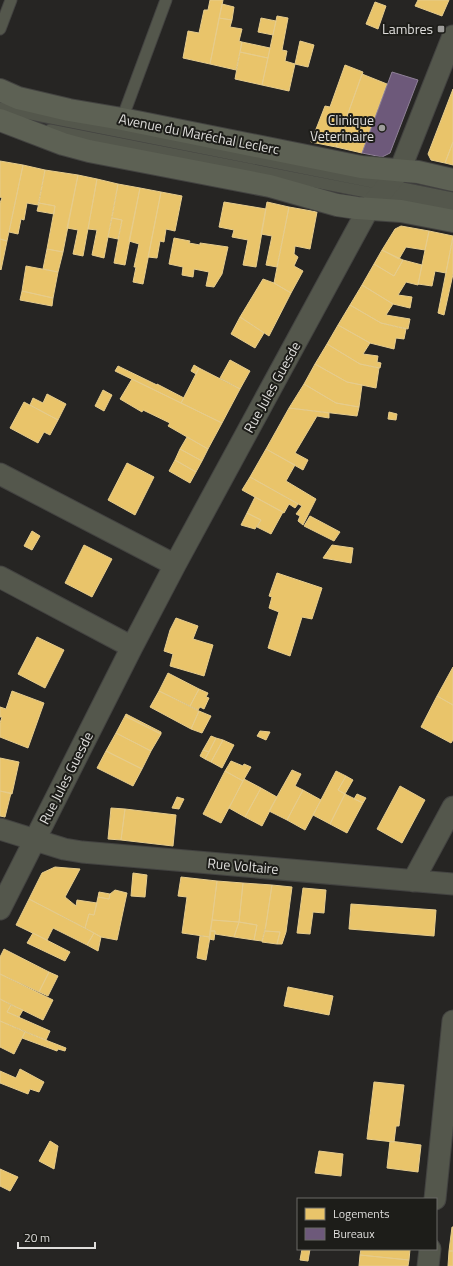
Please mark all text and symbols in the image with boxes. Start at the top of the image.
place label: Lambres [382,18,433,39]
marker: Lambres [436,24,446,34]
street label: Avenue du Maréchal Leclerc [117,108,281,159]
place label: Clinique Veterinaire [310,109,374,146]
marker: Clinique Veterinaire [377,123,387,133]
street label: Rue Jules Guesde [238,337,305,436]
street label: Rue Jules Guesde [33,728,98,828]
street label: Rue Voltaire [207,852,279,879]
legend [297,1198,437,1250]
text: Logements [333,1204,390,1223]
scale bar [18,1224,95,1250]
text: Bureaux [333,1224,375,1243]
text: 20 m [24,1228,50,1247]

